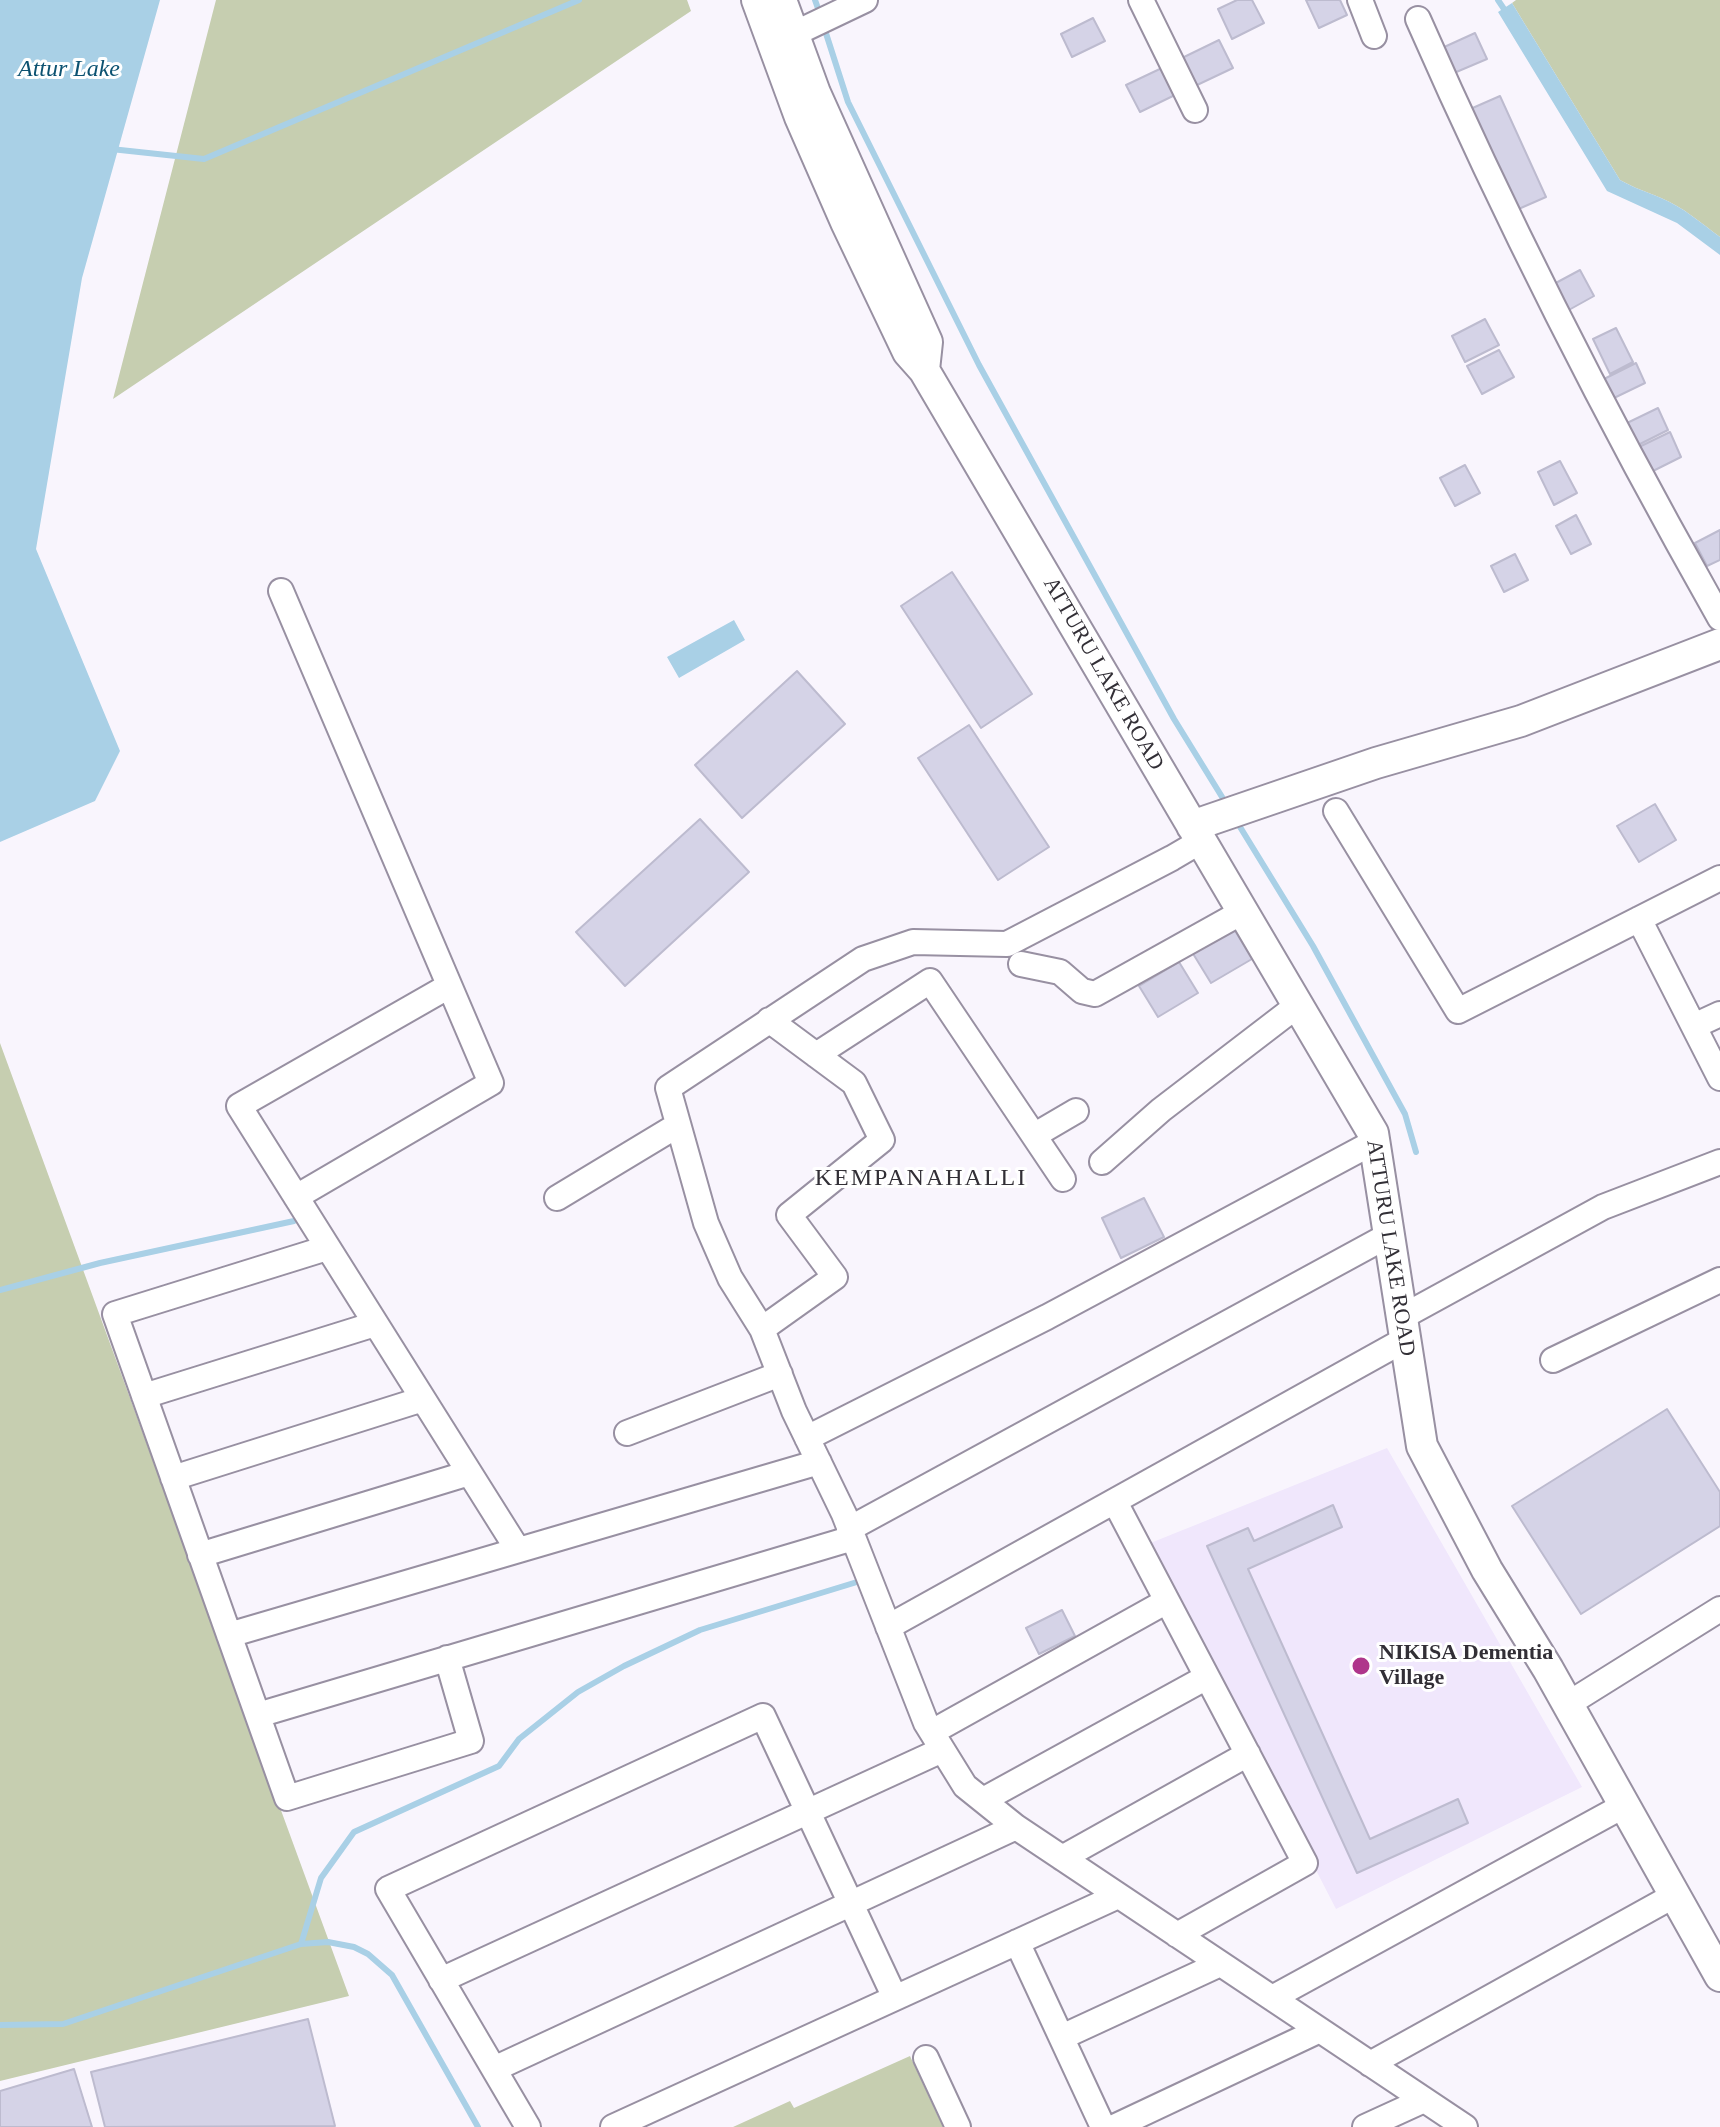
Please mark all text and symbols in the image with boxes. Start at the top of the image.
water label: Attur Lake [18,56,120,84]
street label: ATTURU LAKE ROAD [1037,573,1169,775]
street label: ATTURU LAKE ROAD [1360,1138,1420,1358]
district label: KEMPANAHALLI [815,1165,1027,1193]
place label: NIKISA Dementia Village [1379,1640,1553,1692]
marker: NIKISA Dementia Village [1350,1655,1372,1677]

